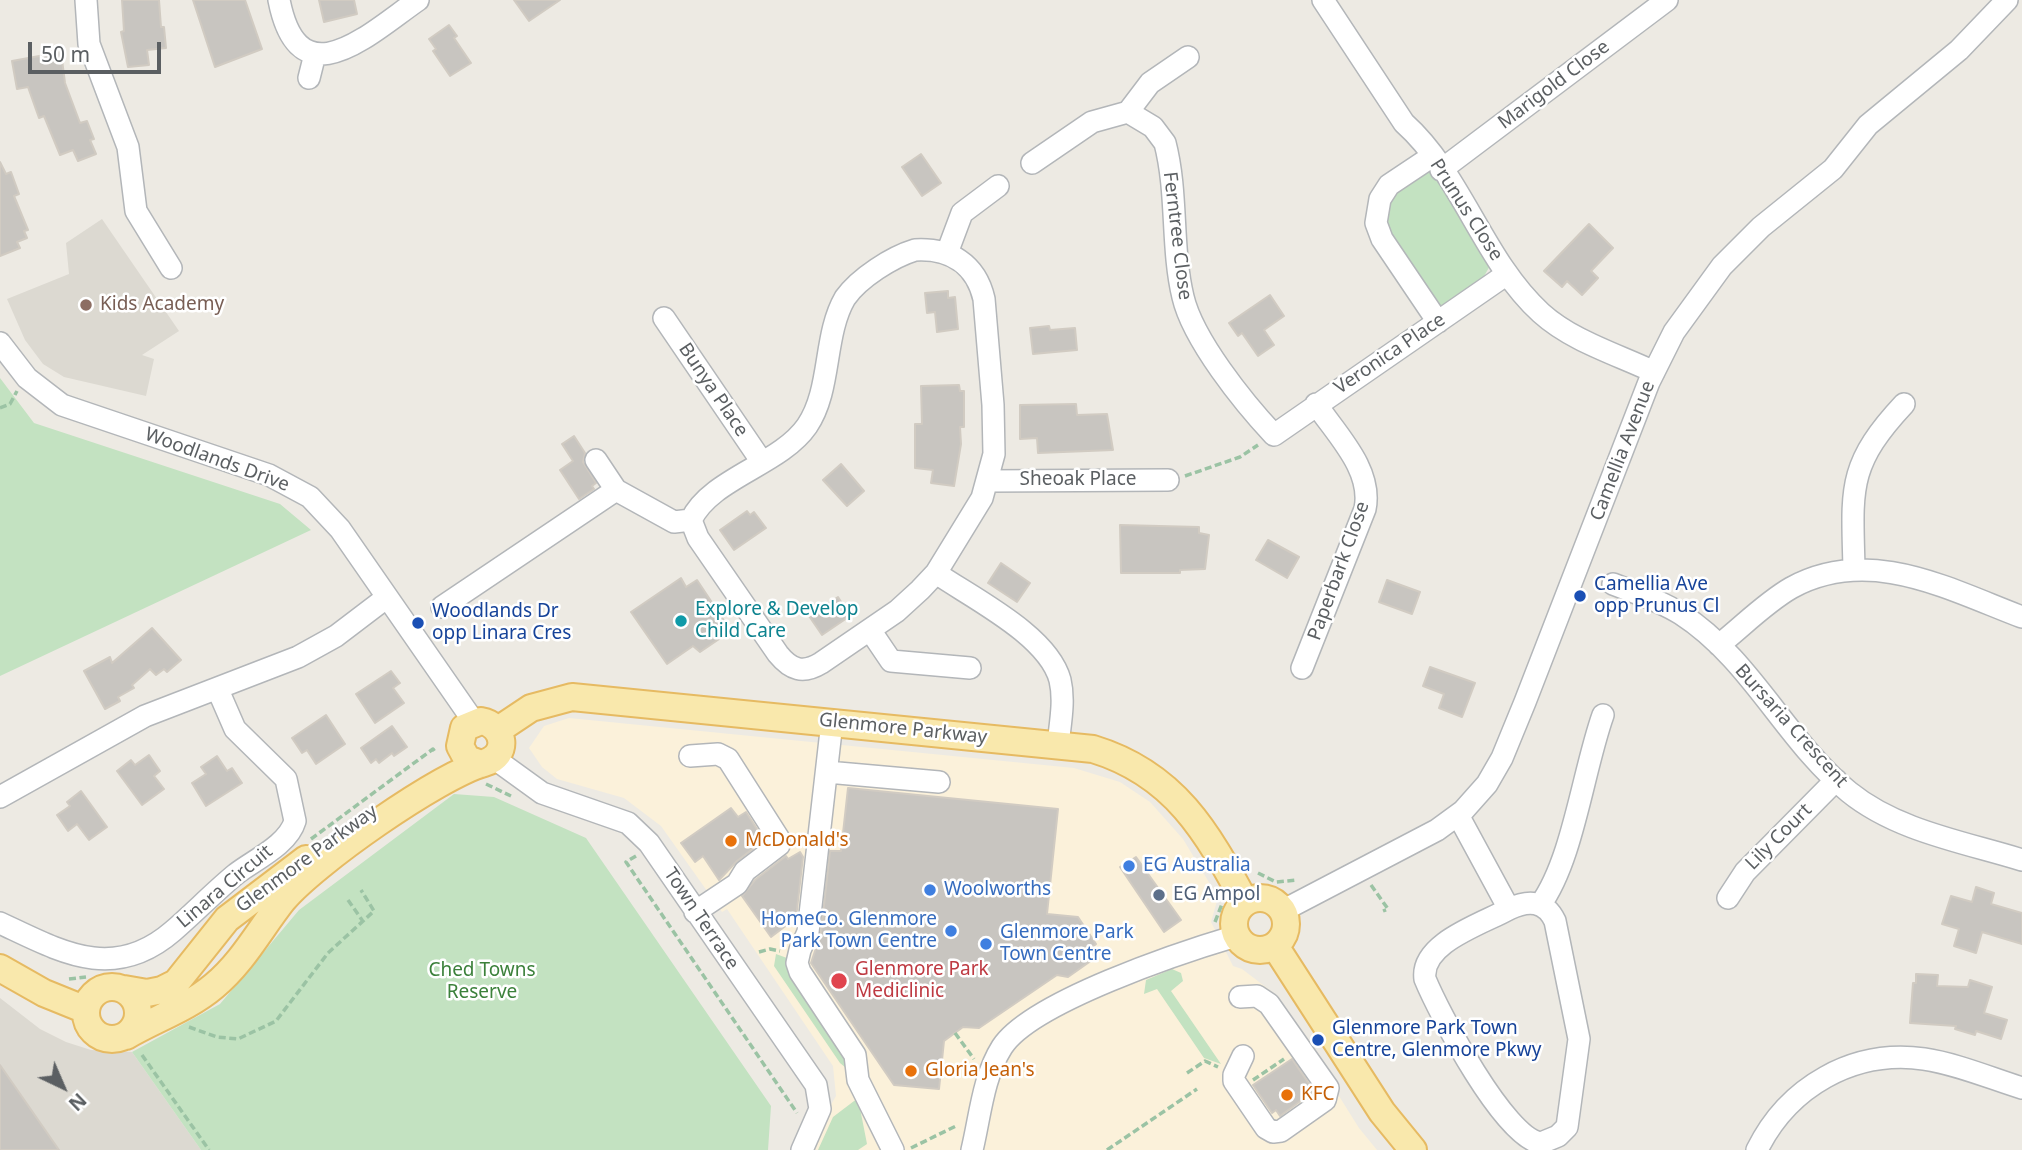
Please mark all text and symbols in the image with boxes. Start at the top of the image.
scale bar [32,28,164,72]
street label: Marigold Close [1494,36,1614,134]
text: 50 m [41,40,90,68]
street label: Prunus Close [1425,155,1507,265]
street label: Ferntree Close [1158,171,1196,301]
place label: Kids Academy [100,294,224,316]
marker: Kids Academy [78,297,94,313]
street label: Veronica Place [1330,308,1450,400]
street label: Bunya Place [673,339,753,441]
street label: Camellia Avenue [1586,378,1660,524]
street label: Woodlands Drive [142,423,292,497]
street label: Sheoak Place [1019,469,1137,491]
street label: Paperbark Close [1303,499,1375,643]
place label: Camellia Ave opp Prunus Cl [1594,574,1719,618]
marker: Camellia Ave opp Prunus Cl [1572,588,1588,604]
place label: Explore & Develop Child Care [695,599,858,643]
place label: Woodlands Dr opp Linara Cres [432,601,571,645]
marker: Explore & Develop Child Care [673,613,689,629]
marker: Woodlands Dr opp Linara Cres [410,615,426,631]
street label: Bursaria Crescent [1730,660,1852,792]
street label: Glenmore Parkway [818,709,988,749]
street label: Lily Court [1741,799,1817,875]
street label: Glenmore Parkway [232,800,382,918]
place label: McDonald's [745,830,849,852]
marker: McDonald's [723,833,739,849]
street label: Linara Circuit [173,841,277,933]
place label: EG Australia [1143,855,1251,877]
marker: EG Australia [1121,858,1137,874]
street label: Town Terrace [659,864,743,974]
place label: Woolworths [944,879,1051,901]
marker: Woolworths [922,882,938,898]
place label: EG Ampol [1173,884,1260,906]
marker: EG Ampol [1151,887,1167,903]
place label: HomeCo. Glenmore Park Town Centre [761,909,937,953]
place label: Glenmore Park Town Centre [1000,922,1134,966]
marker: HomeCo. Glenmore Park Town Centre [943,923,959,939]
marker: Glenmore Park Town Centre [978,936,994,952]
place label: Glenmore Park Mediclinic [855,959,989,1003]
park label: Ched Towns Reserve [428,960,536,1004]
marker: Glenmore Park Mediclinic [829,971,849,991]
place label: Glenmore Park Town Centre, Glenmore Pkwy [1332,1018,1541,1062]
marker: Glenmore Park Town Centre, Glenmore Pkwy [1310,1032,1326,1048]
north arrow [28,1052,98,1122]
place label: Gloria Jean's [925,1060,1034,1082]
marker: Gloria Jean's [903,1063,919,1079]
place label: KFC [1301,1084,1335,1106]
text: N [63,1087,92,1117]
marker: KFC [1279,1087,1295,1103]

